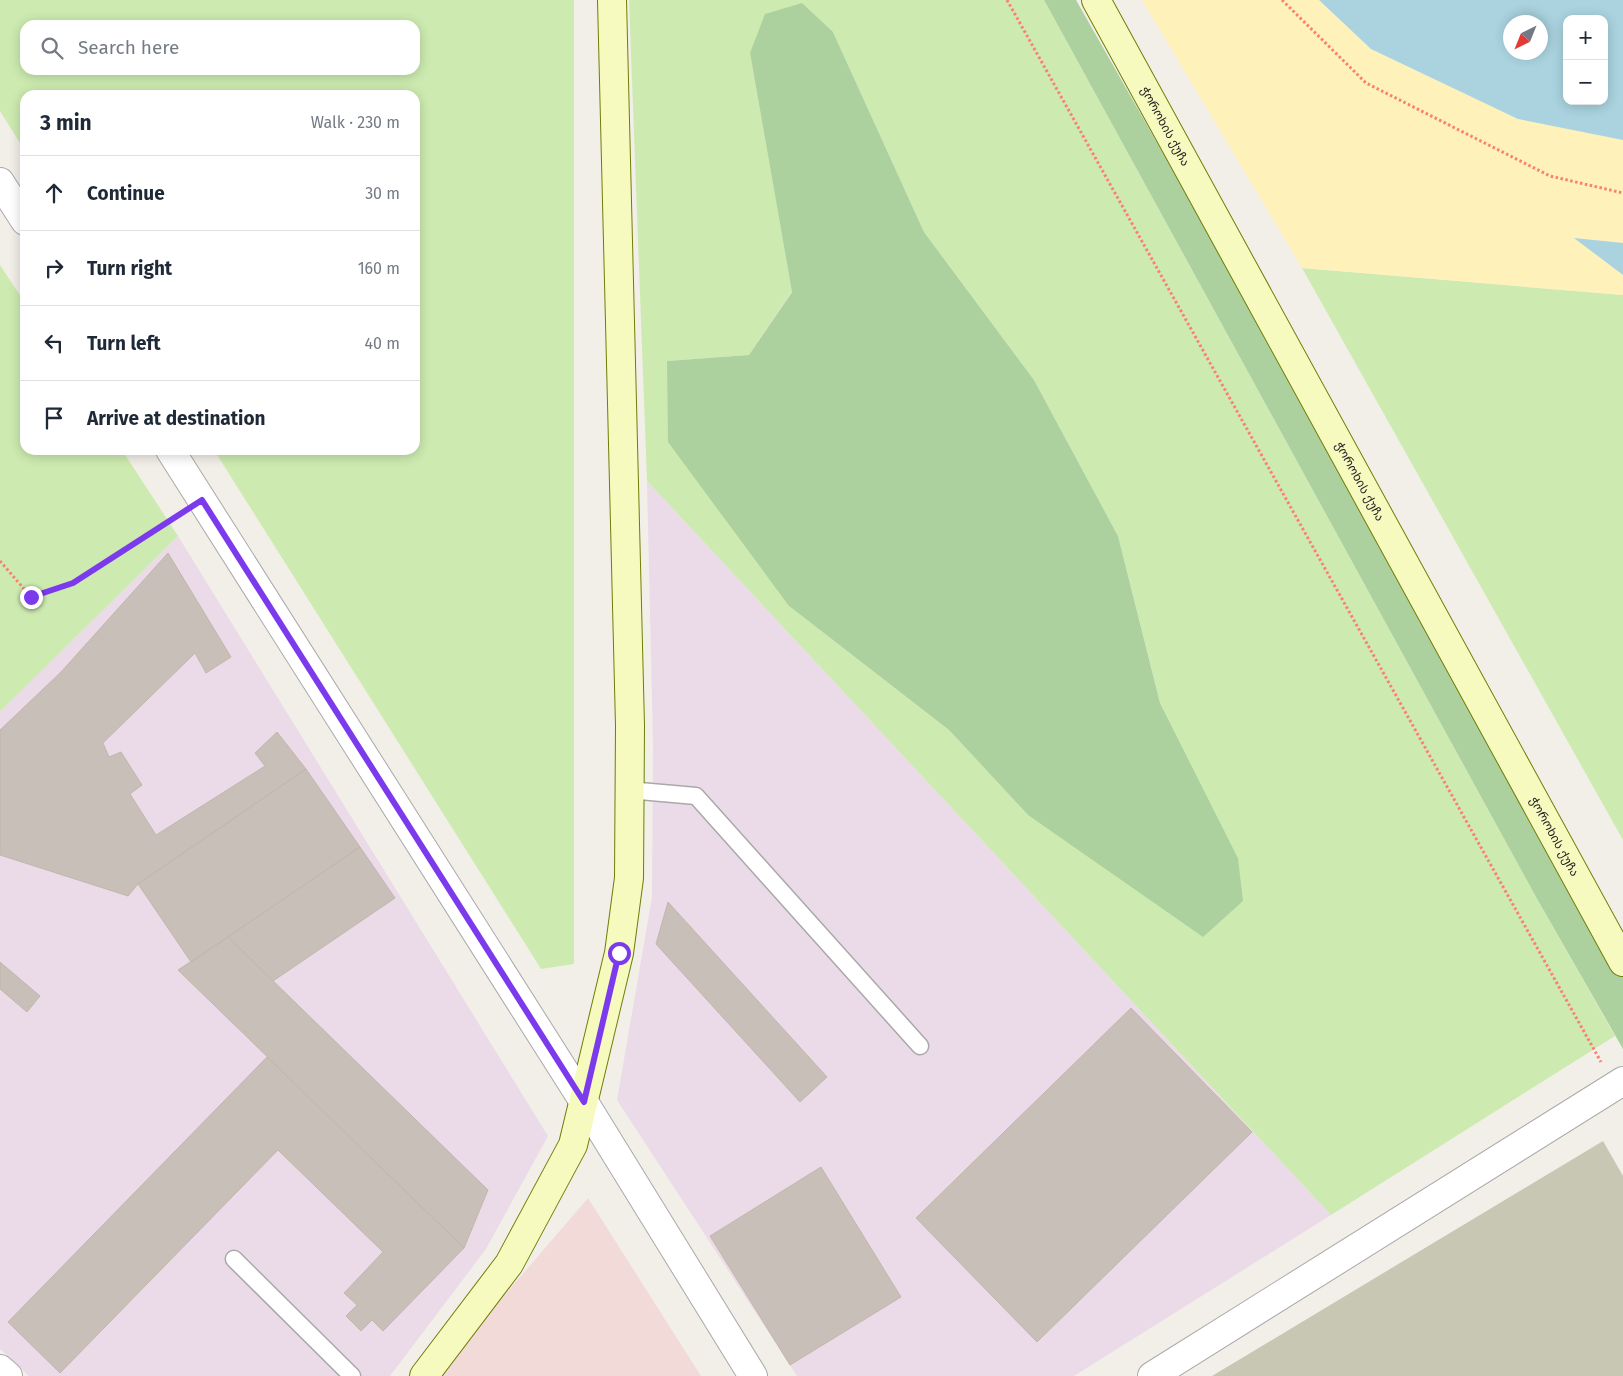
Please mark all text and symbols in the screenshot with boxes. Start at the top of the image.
north arrow [1503,15,1548,60]
map controls [1563,15,1608,105]
button: + [1563,15,1608,60]
search box [20,20,420,75]
icon: search [38,34,66,62]
text: Search here [78,36,179,59]
button: − [1563,60,1608,105]
street label: ჭოროხის ქუჩა [1138,84,1193,168]
text: 3 min [40,110,92,136]
text: Walk · 230 m [311,113,400,132]
icon: ahead [40,179,68,207]
text: Continue [87,182,165,205]
text: 30 m [365,184,400,203]
icon: right [40,254,68,282]
text: Turn right [87,257,172,280]
text: 160 m [358,259,400,278]
icon: left [40,329,68,357]
text: Turn left [87,332,161,355]
text: 40 m [365,334,400,353]
icon: arrive [40,404,68,432]
text: Arrive at destination [87,407,266,430]
street label: ჭოროხის ქუჩა [1332,439,1387,524]
route end [20,586,43,609]
street label: ჭოროხის ქუჩა [1527,795,1582,879]
route start [608,942,631,965]

